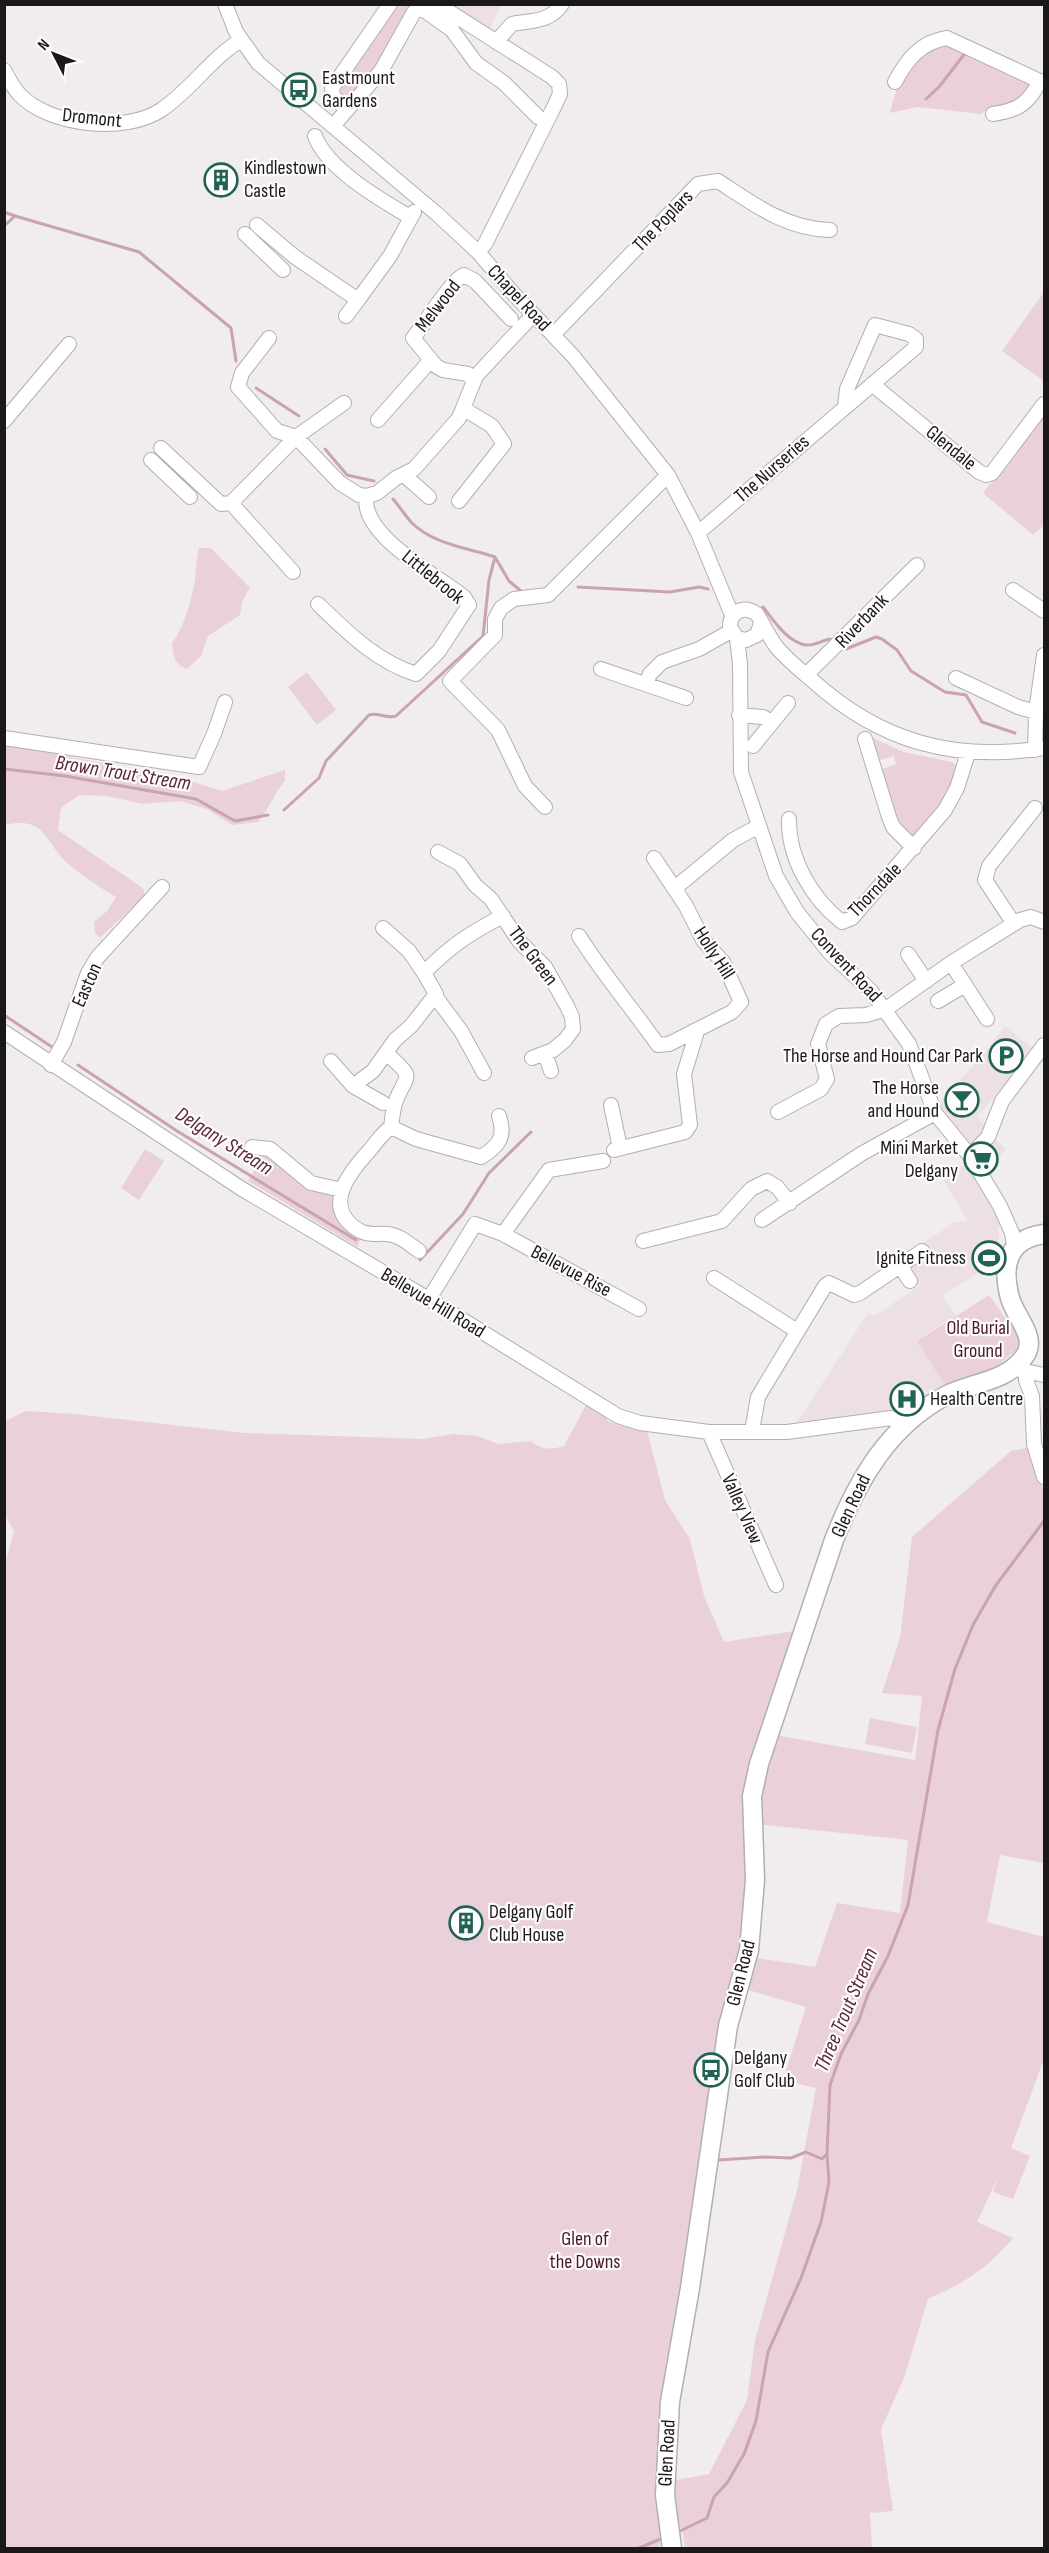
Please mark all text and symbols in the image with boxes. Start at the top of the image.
north arrow [24,24,84,84]
text: N [34,35,54,54]
place label: Eastmount Gardens [322,66,395,113]
bus stop icon: Eastmount Gardens [281,72,317,108]
street label: Dromont [61,103,123,133]
place label: Kindlestown Castle [244,156,327,203]
building icon: Kindlestown Castle [203,162,239,198]
street label: The Poplars [628,185,698,257]
street label: Chapel Road [482,260,556,336]
street label: Melwood [410,275,466,337]
street label: Glendale [921,420,981,476]
street label: The Nurseries [730,430,814,508]
street label: Littlebrook [397,545,469,610]
street label: Riverbank [830,588,894,653]
water label: Brown Trout Stream [54,750,192,796]
street label: Thorndale [843,858,907,922]
street label: The Green [503,922,563,990]
street label: Holly Hill [688,922,740,984]
street label: Convent Road [805,923,887,1007]
street label: Easton [67,959,107,1011]
parking icon: The Horse and Hound Car Park [988,1038,1024,1074]
place label: The Horse and Hound Car Park [783,1044,983,1068]
place label: The Horse and Hound [868,1076,939,1123]
bar icon: The Horse and Hound [944,1082,980,1118]
water label: Delgany Stream [171,1101,277,1181]
place label: Mini Market Delgany [880,1136,958,1183]
supermarket icon: Mini Market Delgany [963,1141,999,1177]
street label: Bellevue Rise [527,1240,615,1302]
sports icon: Ignite Fitness [971,1240,1007,1276]
place label: Ignite Fitness [876,1246,966,1270]
street label: Bellevue Hill Road [376,1262,490,1344]
park label: Old Burial Ground [946,1316,1010,1363]
hospital icon: Health Centre [889,1381,925,1417]
place label: Health Centre [930,1387,1023,1411]
street label: Valley View [716,1470,768,1548]
street label: Glen Road [826,1471,876,1541]
place label: Delgany Golf Club House [489,1900,573,1947]
building icon: Delgany Golf Club House [448,1905,484,1941]
street label: Glen Road [721,1938,761,2008]
water label: Three Trout Stream [809,1944,883,2076]
place label: Delgany Golf Club [734,2046,795,2093]
bus stop icon: Delgany Golf Club [693,2052,729,2088]
park label: Glen of the Downs [550,2227,620,2274]
street label: Glen Road [653,2419,681,2487]

